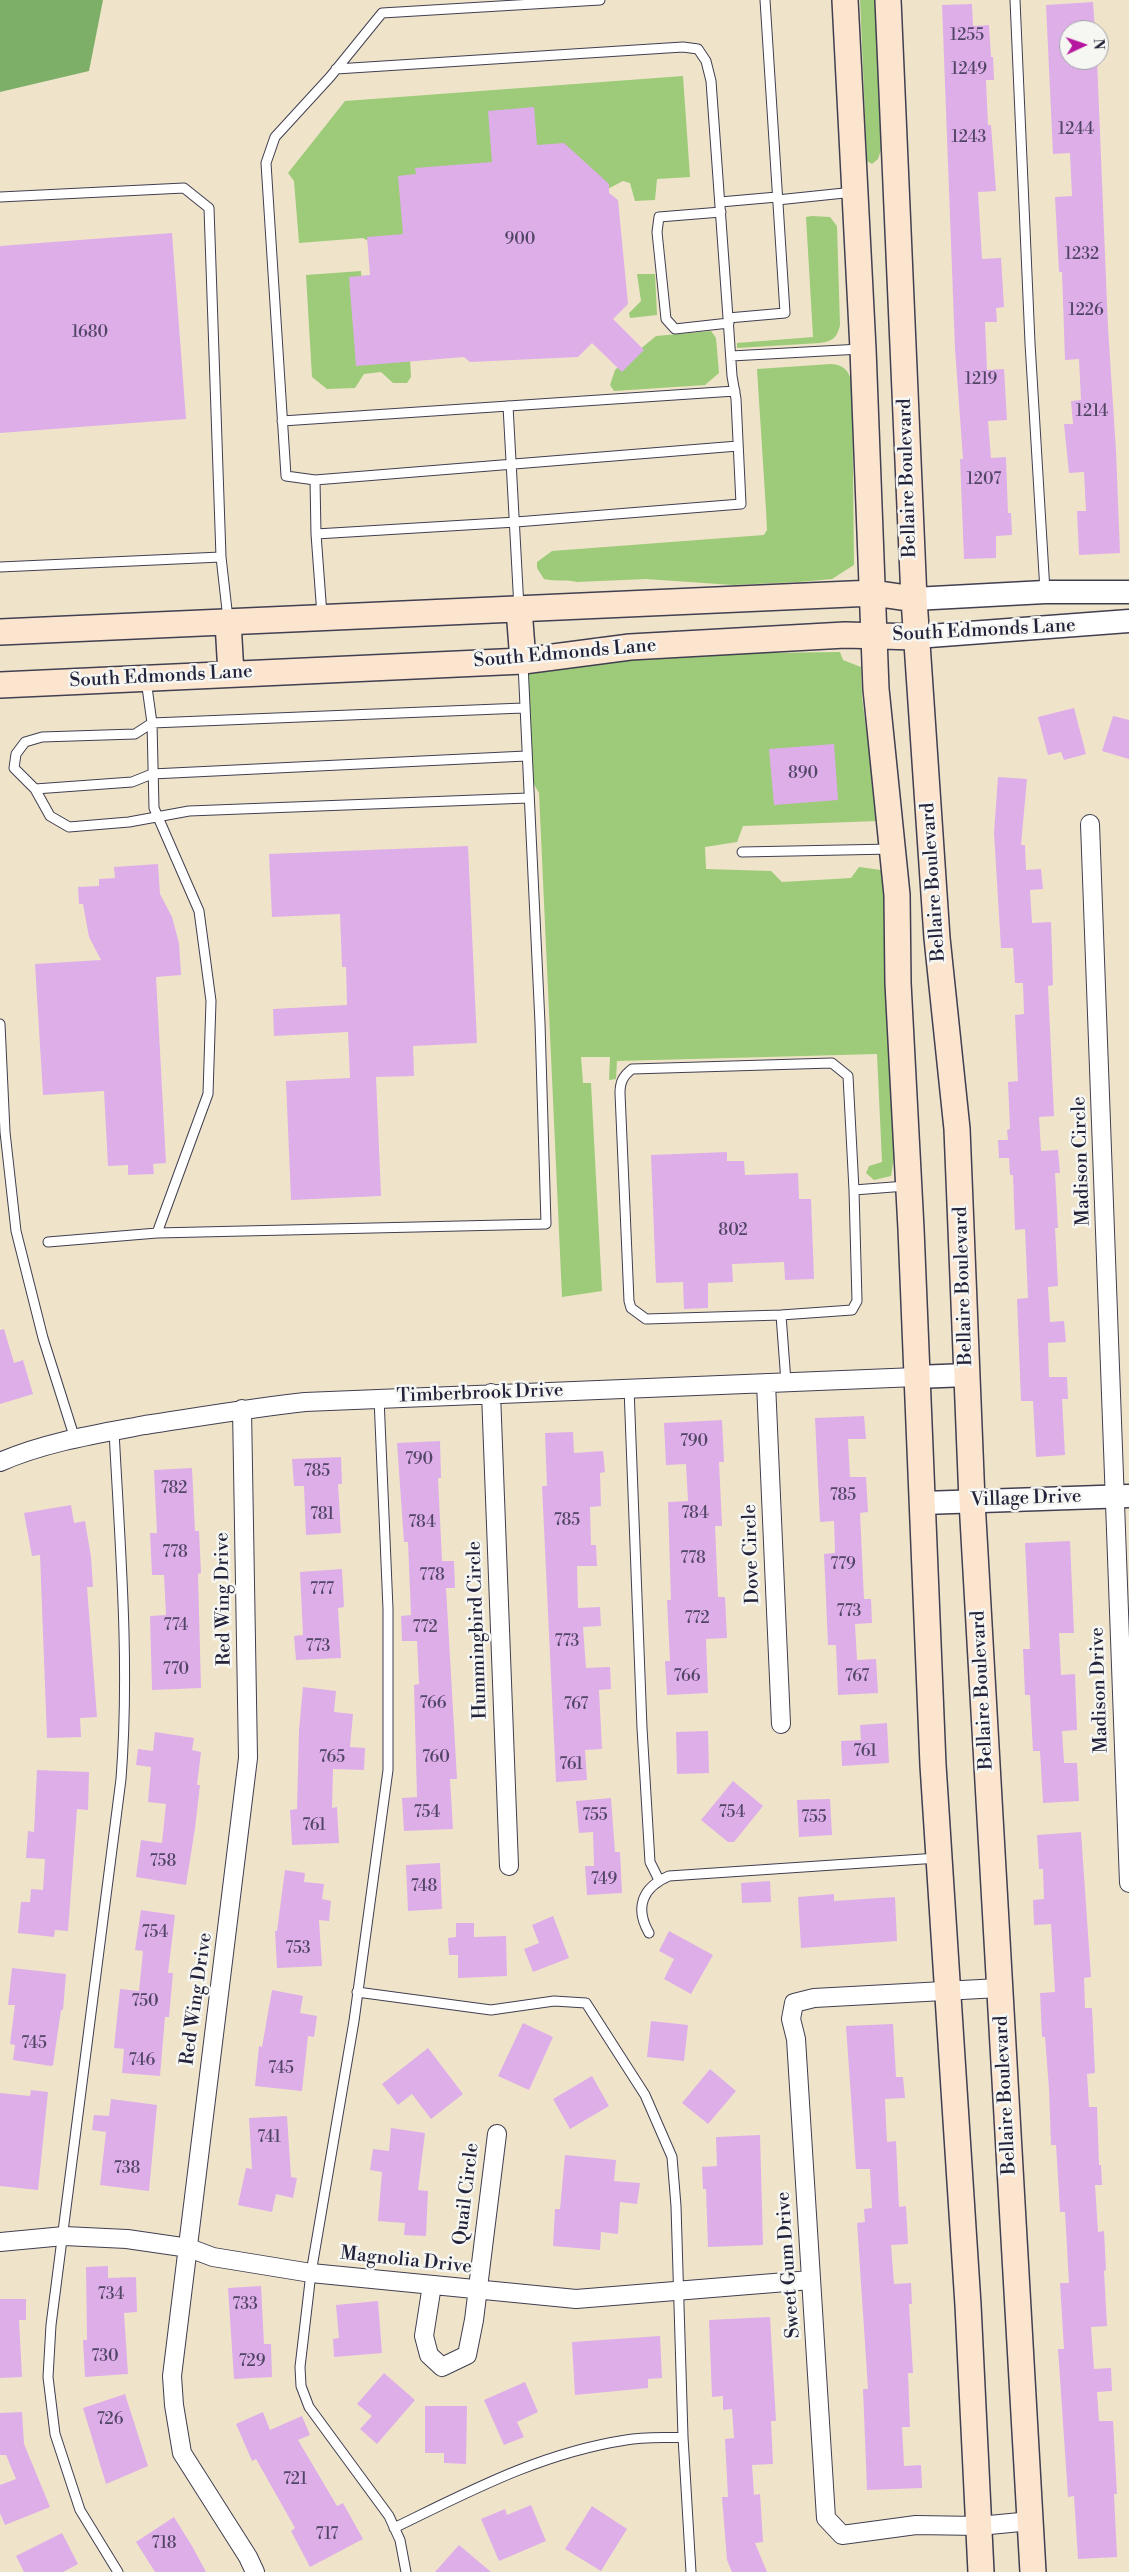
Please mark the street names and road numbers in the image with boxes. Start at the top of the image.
street label: Bellaire Boulevard [894,398,922,558]
street label: South Edmonds Lane [892,615,1076,647]
street label: South Edmonds Lane [473,635,657,673]
street label: South Edmonds Lane [69,661,253,693]
street label: Bellaire Boulevard [917,802,951,962]
street label: Madison Circle [1068,1096,1096,1226]
street label: Bellaire Boulevard [950,1206,978,1366]
street label: Timberbrook Drive [396,1380,564,1408]
street label: Village Drive [970,1486,1082,1512]
street label: Dove Circle [739,1504,765,1604]
street label: Red Wing Drive [211,1532,237,1666]
street label: Hummingbird Circle [463,1540,493,1720]
street label: Bellaire Boulevard [967,1610,999,1770]
street label: Madison Drive [1086,1627,1114,1753]
street label: Red Wing Drive [176,1931,218,2067]
street label: Bellaire Boulevard [990,2015,1022,2175]
street label: Quail Circle [449,2141,485,2247]
street label: Sweet Gum Drive [772,2191,806,2339]
street label: Magnolia Drive [339,2243,473,2279]

